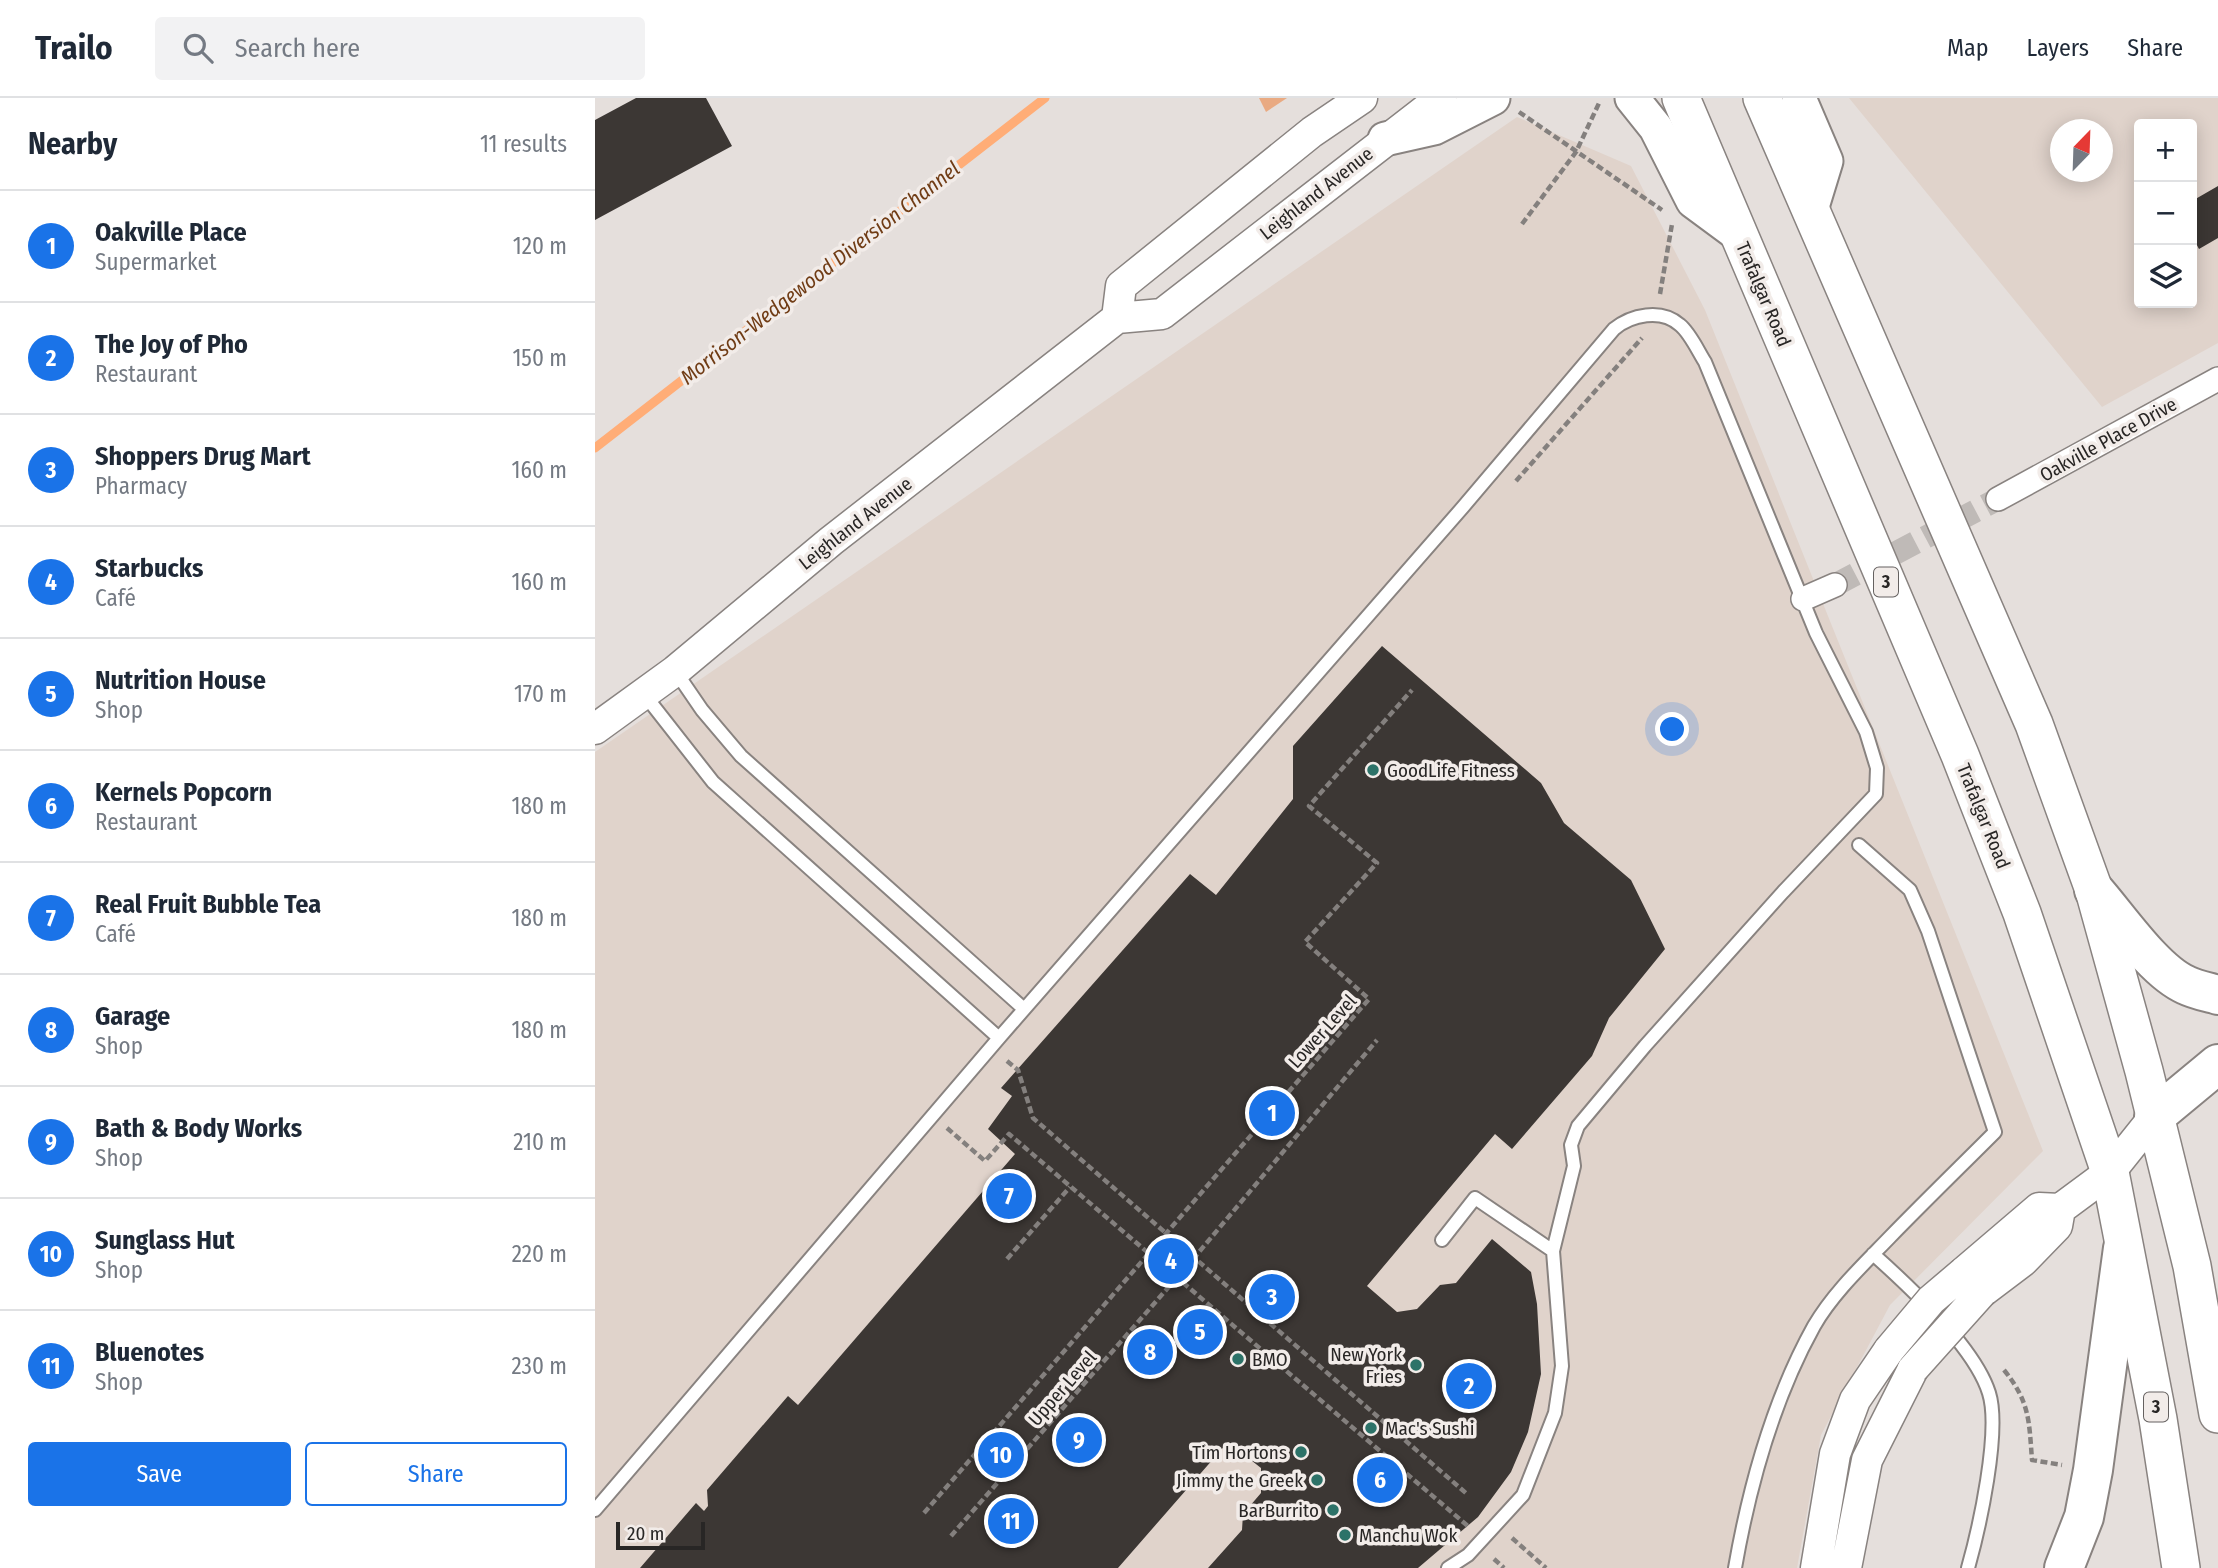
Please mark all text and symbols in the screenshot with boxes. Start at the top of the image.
search box [155,17,645,80]
text: Trailo [35,28,113,68]
icon: search [179,29,217,67]
text: Search here [235,33,360,64]
text: Map [1947,34,1989,62]
text: Layers [2027,34,2089,62]
text: Share [2127,34,2183,62]
north arrow [2050,119,2113,182]
map controls [2134,119,2197,308]
button: + [2134,119,2197,182]
text: Nearby [28,126,117,162]
text: 11 results [480,130,567,158]
street label: Leighland Avenue [1255,142,1377,245]
water label: Morrison-Wedgewood Diversion Channel [675,156,965,390]
button: − [2134,182,2197,245]
text: Oakville Place [95,217,247,248]
text: 1 [46,232,56,260]
text: 120 m [513,232,567,260]
street label: Trafalgar Road [1731,238,1796,350]
button: layers [2134,245,2197,308]
text: Supermarket [95,248,216,276]
text: The Joy of Pho [95,329,248,360]
text: 2 [46,344,56,372]
text: 150 m [512,344,567,372]
text: Restaurant [95,360,197,388]
street label: Oakville Place Drive [2036,392,2181,487]
text: Shoppers Drug Mart [95,441,311,472]
text: 3 [46,456,56,484]
text: 160 m [512,456,567,484]
text: Pharmacy [95,472,187,500]
street label: Leighland Avenue [794,472,916,575]
text: Starbucks [95,553,203,584]
text: 4 [45,568,57,596]
text: 160 m [512,568,567,596]
road number: 3 [1874,568,1898,596]
text: Café [95,584,136,612]
text: Nutrition House [95,665,266,696]
text: 5 [45,680,57,708]
text: 170 m [514,680,567,708]
text: Shop [95,696,143,724]
your location [1655,712,1689,746]
place label: GoodLife Fitness [1387,759,1515,782]
street label: Trafalgar Road [1952,760,2015,872]
marker: GoodLife Fitness [1365,762,1381,778]
text: Kernels Popcorn [95,777,272,808]
text: 6 [45,792,57,820]
text: 180 m [511,792,567,820]
text: Restaurant [95,808,197,836]
text: Real Fruit Bubble Tea [95,889,321,920]
text: 7 [46,904,56,932]
text: 180 m [511,904,567,932]
text: Café [95,920,136,948]
street label: Lower Level [1283,990,1361,1073]
text: Garage [95,1001,170,1032]
text: 8 [45,1016,57,1044]
text: 180 m [511,1016,567,1044]
text: Shop [95,1032,143,1060]
pin: 1 [1249,1087,1295,1139]
text: Bath & Body Works [95,1113,302,1144]
text: 9 [45,1128,57,1156]
text: 210 m [513,1128,567,1156]
text: Shop [95,1144,143,1172]
pin: 7 [986,1170,1032,1222]
text: Sunglass Hut [95,1225,235,1256]
pin: 4 [1148,1235,1194,1287]
text: 10 [40,1240,62,1268]
text: 220 m [512,1240,567,1268]
text: Shop [95,1256,143,1284]
pin: 3 [1249,1271,1295,1323]
pin: 5 [1177,1306,1223,1358]
pin: 8 [1127,1326,1173,1378]
text: Bluenotes [95,1337,204,1368]
place label: New York Fries [1330,1343,1402,1388]
street label: Upper Level [1024,1346,1101,1431]
place label: BMO [1252,1348,1288,1371]
marker: BMO [1230,1351,1246,1367]
text: 11 [41,1352,61,1380]
text: 230 m [511,1352,567,1380]
marker: New York Fries [1408,1357,1424,1373]
pin: 2 [1446,1360,1492,1412]
text: Shop [95,1368,143,1396]
road number: 3 [2144,1392,2168,1422]
pin: 9 [1056,1414,1102,1466]
place label: Mac's Sushi [1385,1417,1474,1440]
marker: Mac's Sushi [1363,1420,1379,1436]
pin: 10 [978,1429,1024,1481]
place label: Tim Hortons [1192,1441,1287,1464]
button: Save [28,1442,291,1506]
button: Share [305,1442,567,1506]
marker: Tim Hortons [1293,1444,1309,1460]
pin: 6 [1357,1454,1403,1506]
place label: Jimmy the Greek [1176,1469,1303,1492]
marker: Jimmy the Greek [1309,1472,1325,1488]
pin: 11 [988,1495,1034,1547]
place label: BarBurrito [1238,1499,1319,1522]
marker: BarBurrito [1325,1502,1341,1518]
scale bar [616,1519,705,1551]
text: 20 m [627,1522,664,1545]
place label: Manchu Wok [1359,1524,1457,1547]
marker: Manchu Wok [1337,1527,1353,1543]

